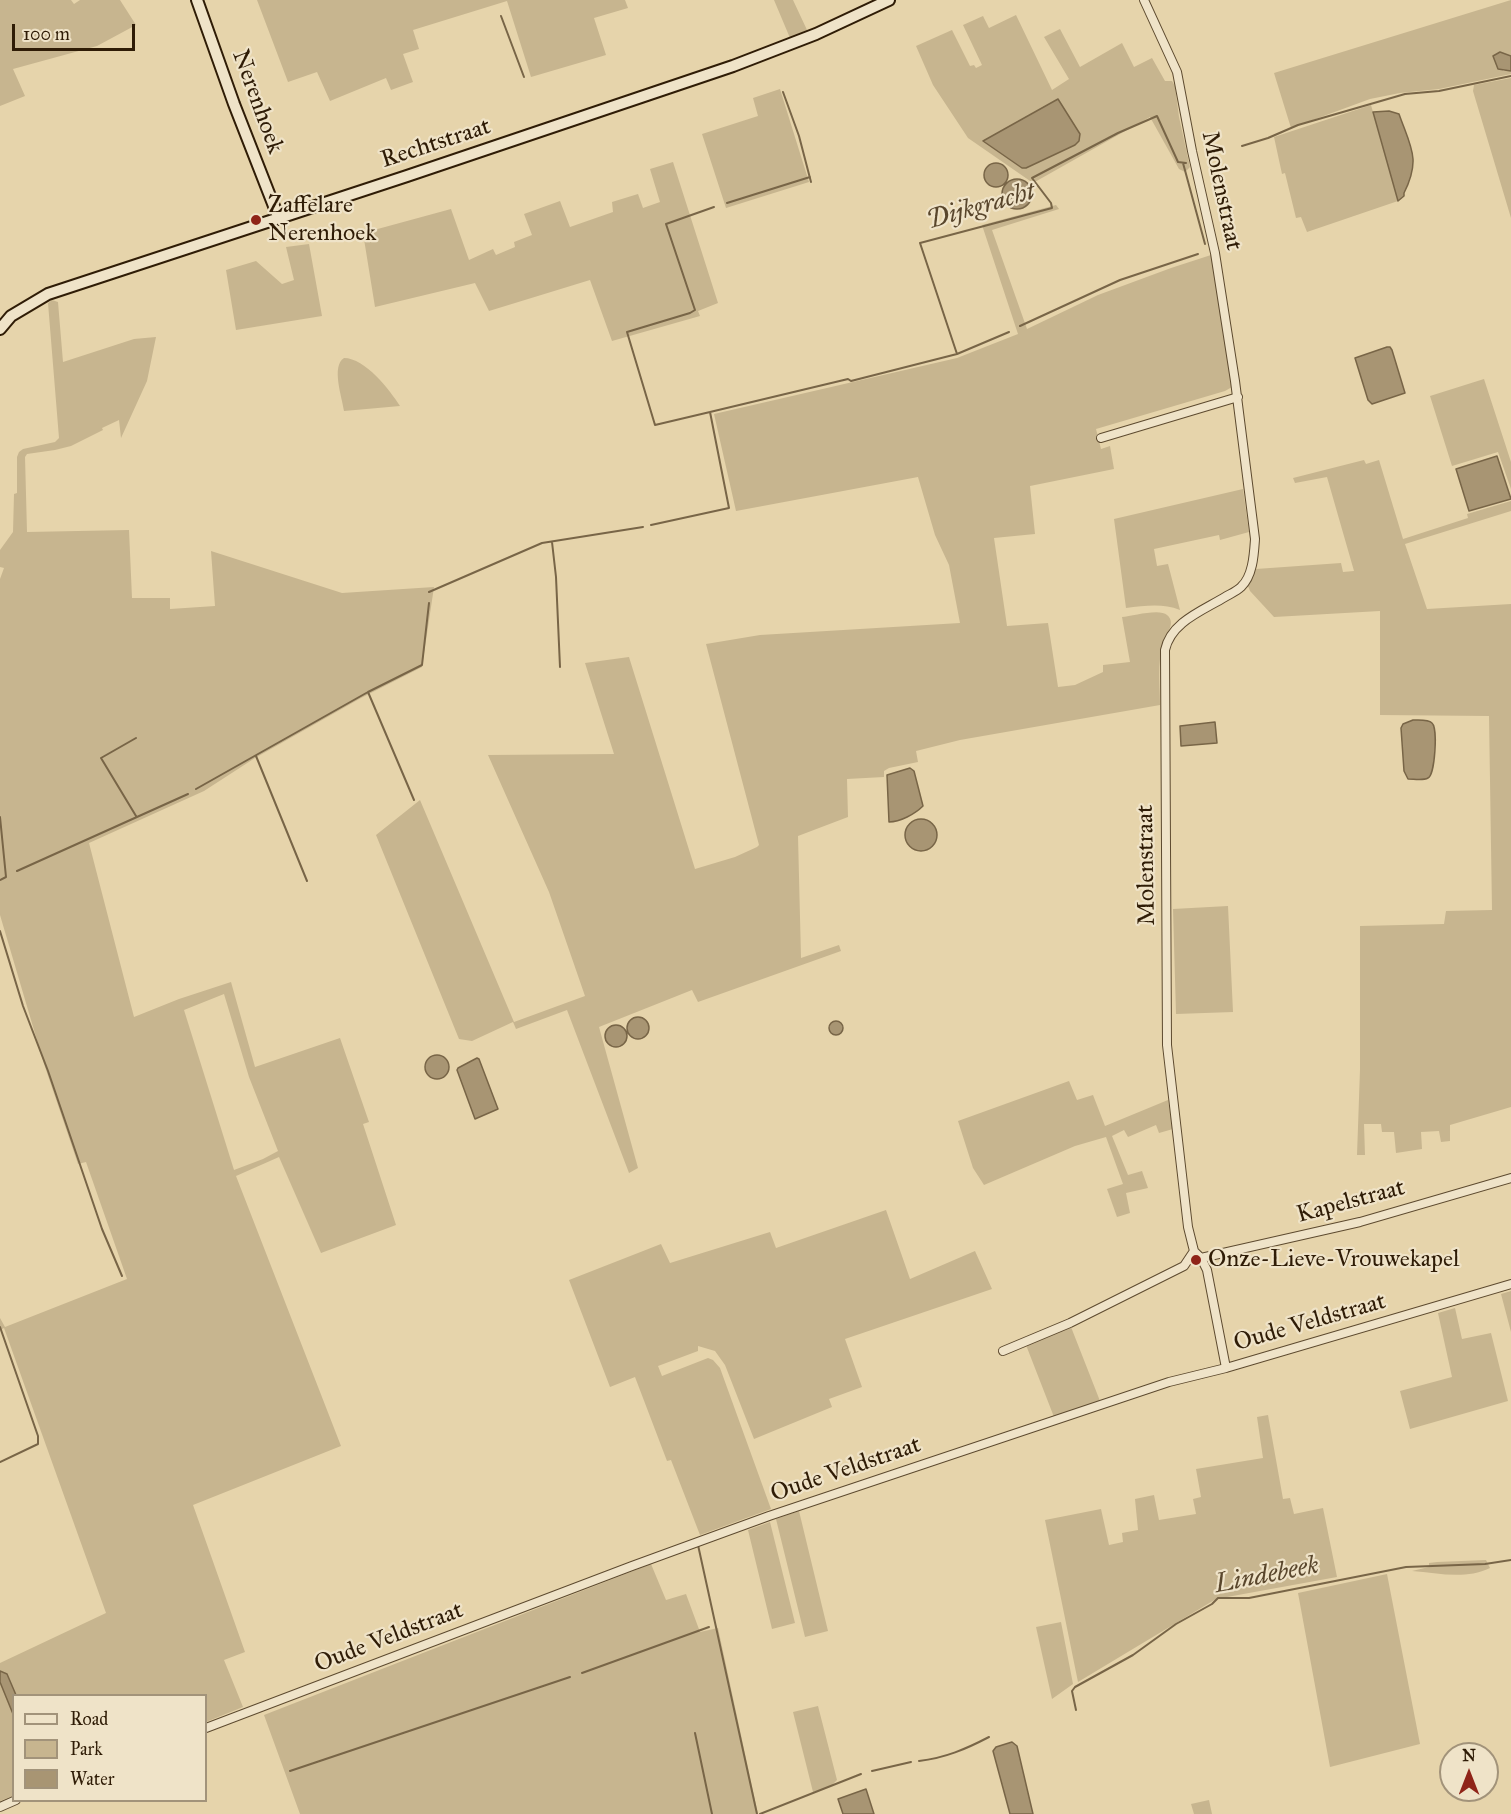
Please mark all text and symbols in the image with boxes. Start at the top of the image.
scale bar [15,12,138,50]
text: 100 m [23,23,70,45]
street label: Nerenhoek [225,46,289,158]
street label: Rechtstraat [378,113,494,175]
street label: Molenstraat [1194,129,1248,253]
water label: Dijkgracht [923,177,1039,237]
place label: Zaffelare Nerenhoek [268,192,376,248]
marker: Zaffelare Nerenhoek [249,213,263,227]
street label: Molenstraat [1132,804,1162,926]
street label: Kapelstraat [1294,1174,1408,1230]
place label: Onze-Lieve-Vrouwekapel [1208,1246,1459,1274]
marker: Onze-Lieve-Vrouwekapel [1189,1253,1203,1267]
street label: Oude Veldstraat [1231,1288,1389,1358]
street label: Oude Veldstraat [767,1431,925,1509]
water label: Lindebeek [1212,1551,1322,1601]
street label: Oude Veldstraat [311,1596,467,1680]
legend [12,1694,207,1802]
text: Road [70,1708,108,1730]
text: Park [70,1738,103,1760]
north arrow [1439,1742,1499,1802]
text: N [1462,1746,1476,1765]
text: Water [70,1768,114,1790]

